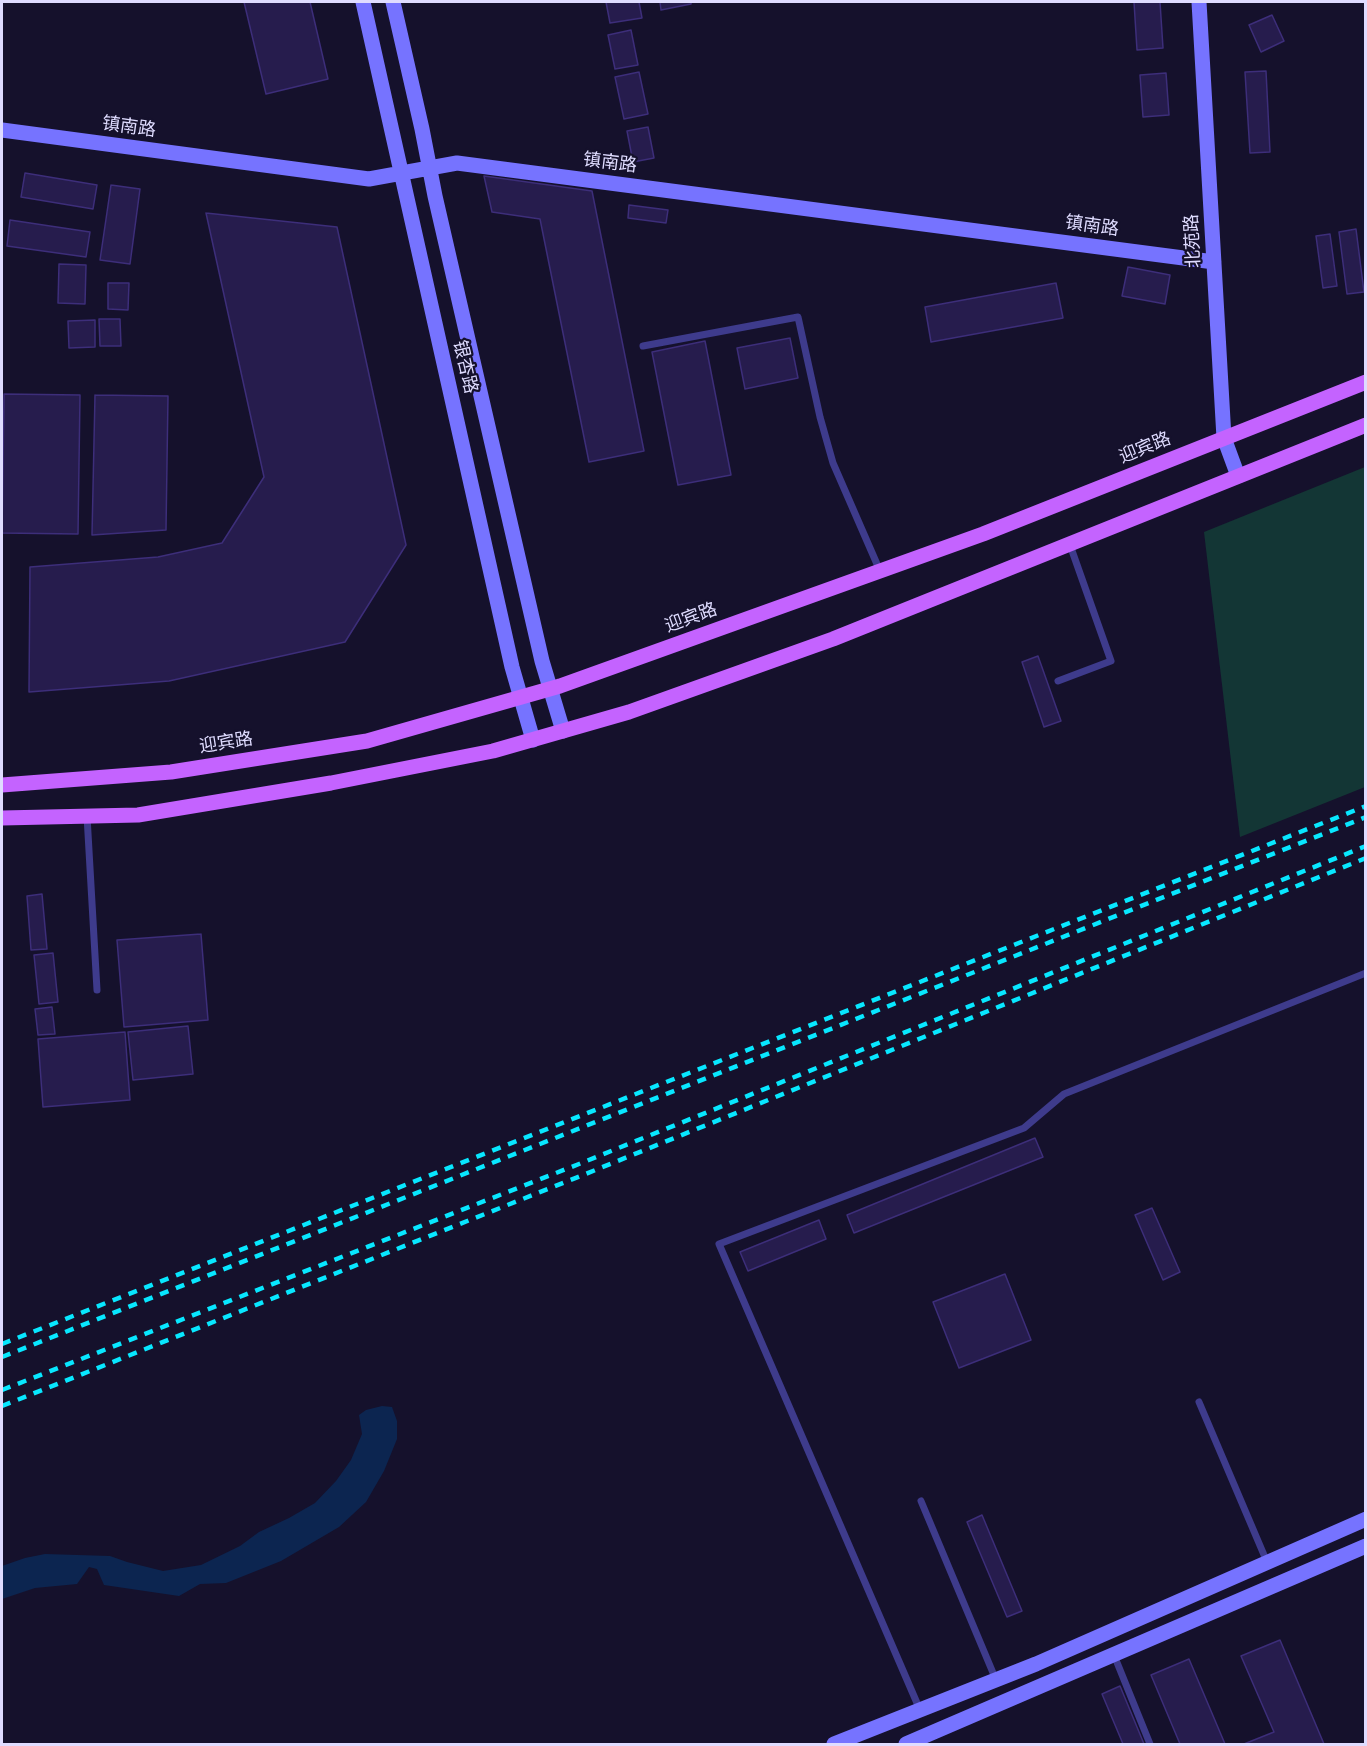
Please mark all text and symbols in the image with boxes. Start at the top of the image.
street label: 镇南路 [101,113,157,141]
street label: 镇南路 [582,149,638,177]
street label: 镇南路 [1064,212,1120,240]
street label: 北苑路 [1181,213,1205,269]
street label: 银杏路 [448,338,482,396]
street label: 迎宾路 [1116,428,1174,468]
street label: 迎宾路 [662,599,720,637]
street label: 迎宾路 [198,728,254,758]

